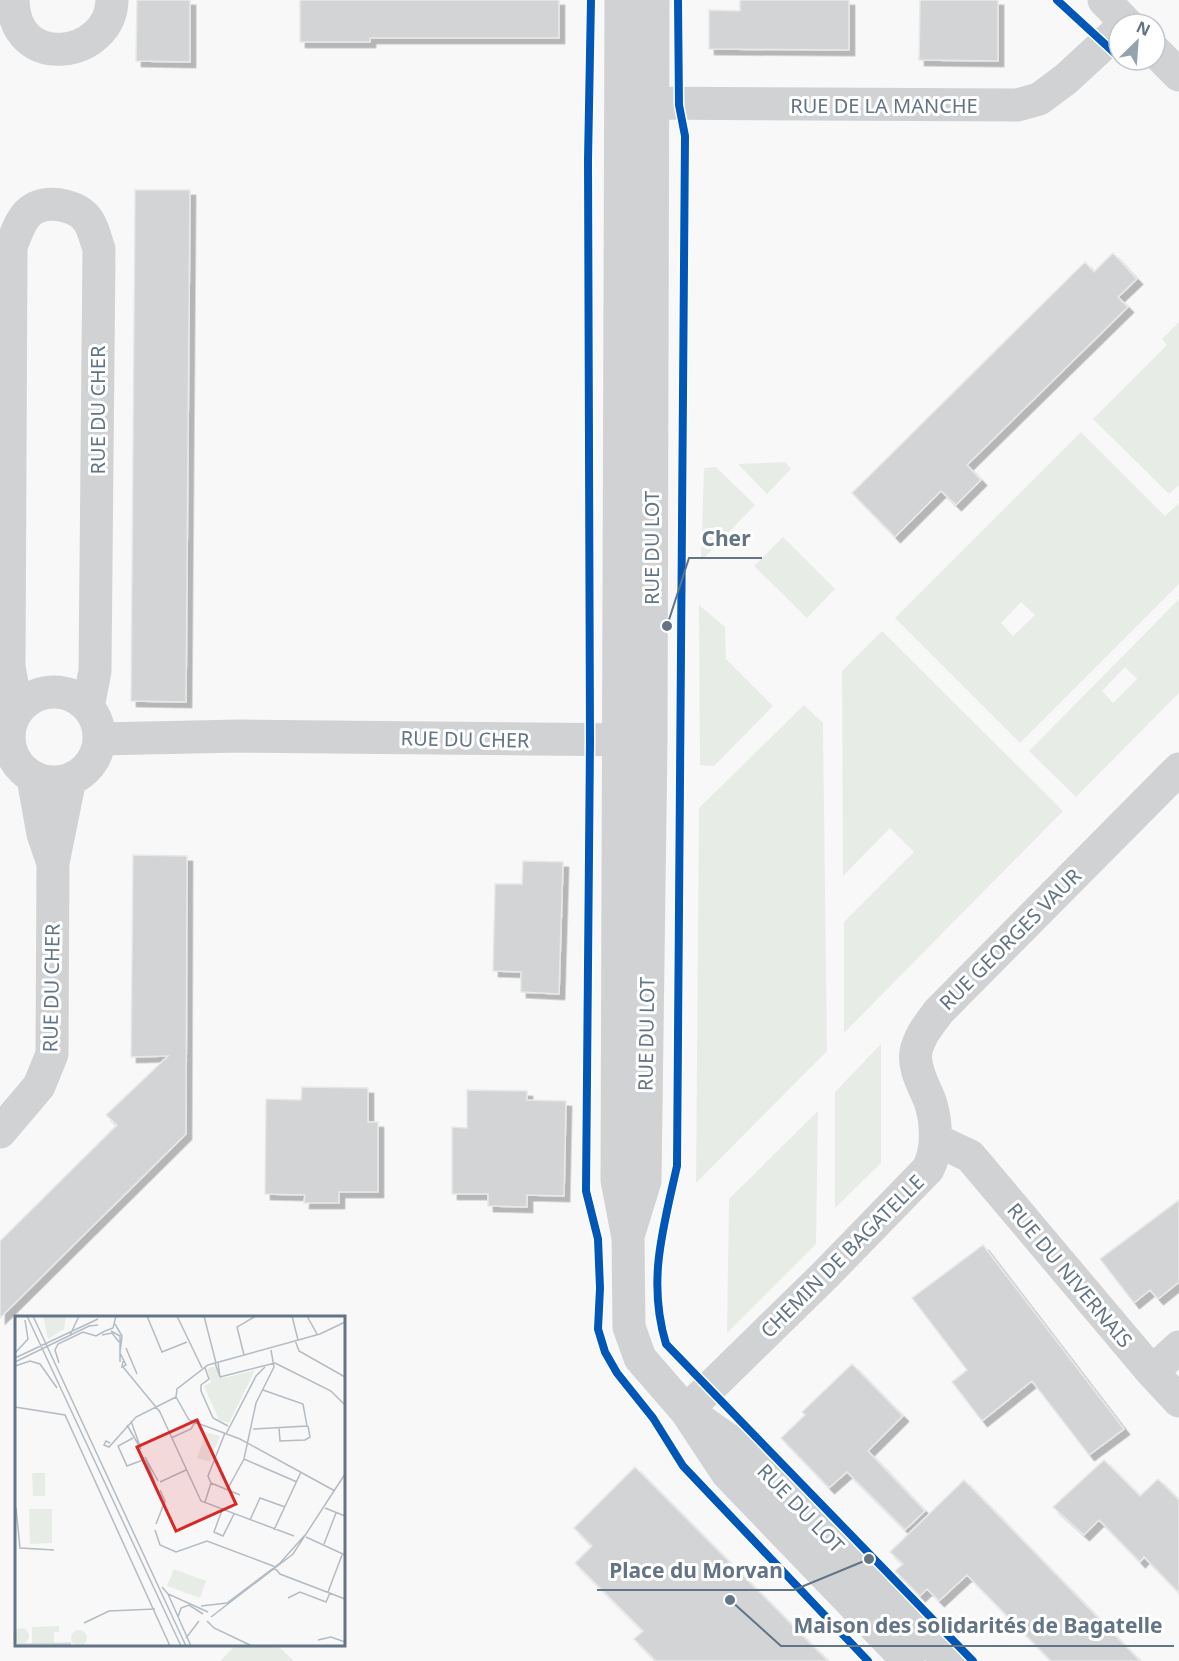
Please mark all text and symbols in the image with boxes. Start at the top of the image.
north arrow [1107,12,1167,72]
text: N [1133,16,1154,41]
street label: RUE DE LA MANCHE [790,92,978,119]
street label: RUE DU CHER [84,345,111,474]
street label: RUE DU LOT [638,491,665,605]
callout: Cher [689,519,762,558]
text: Cher [701,524,751,552]
street label: RUE DU CHER [400,724,530,754]
street label: RUE GEORGES VAUR [933,862,1087,1016]
street label: RUE DU CHER [36,923,66,1053]
street label: RUE DU LOT [632,977,660,1091]
street label: CHEMIN DE BAGATELLE [755,1169,929,1343]
street label: RUE DU NIVERNAIS [1001,1197,1139,1353]
inset map [15,1316,345,1646]
street label: RUE DU LOT [752,1458,850,1558]
callout: Place du Morvan [597,1551,794,1590]
text: Place du Morvan [609,1556,783,1584]
callout: Maison des solidarités de Bagatelle [781,1607,1174,1646]
text: Maison des solidarités de Bagatelle [794,1611,1163,1639]

